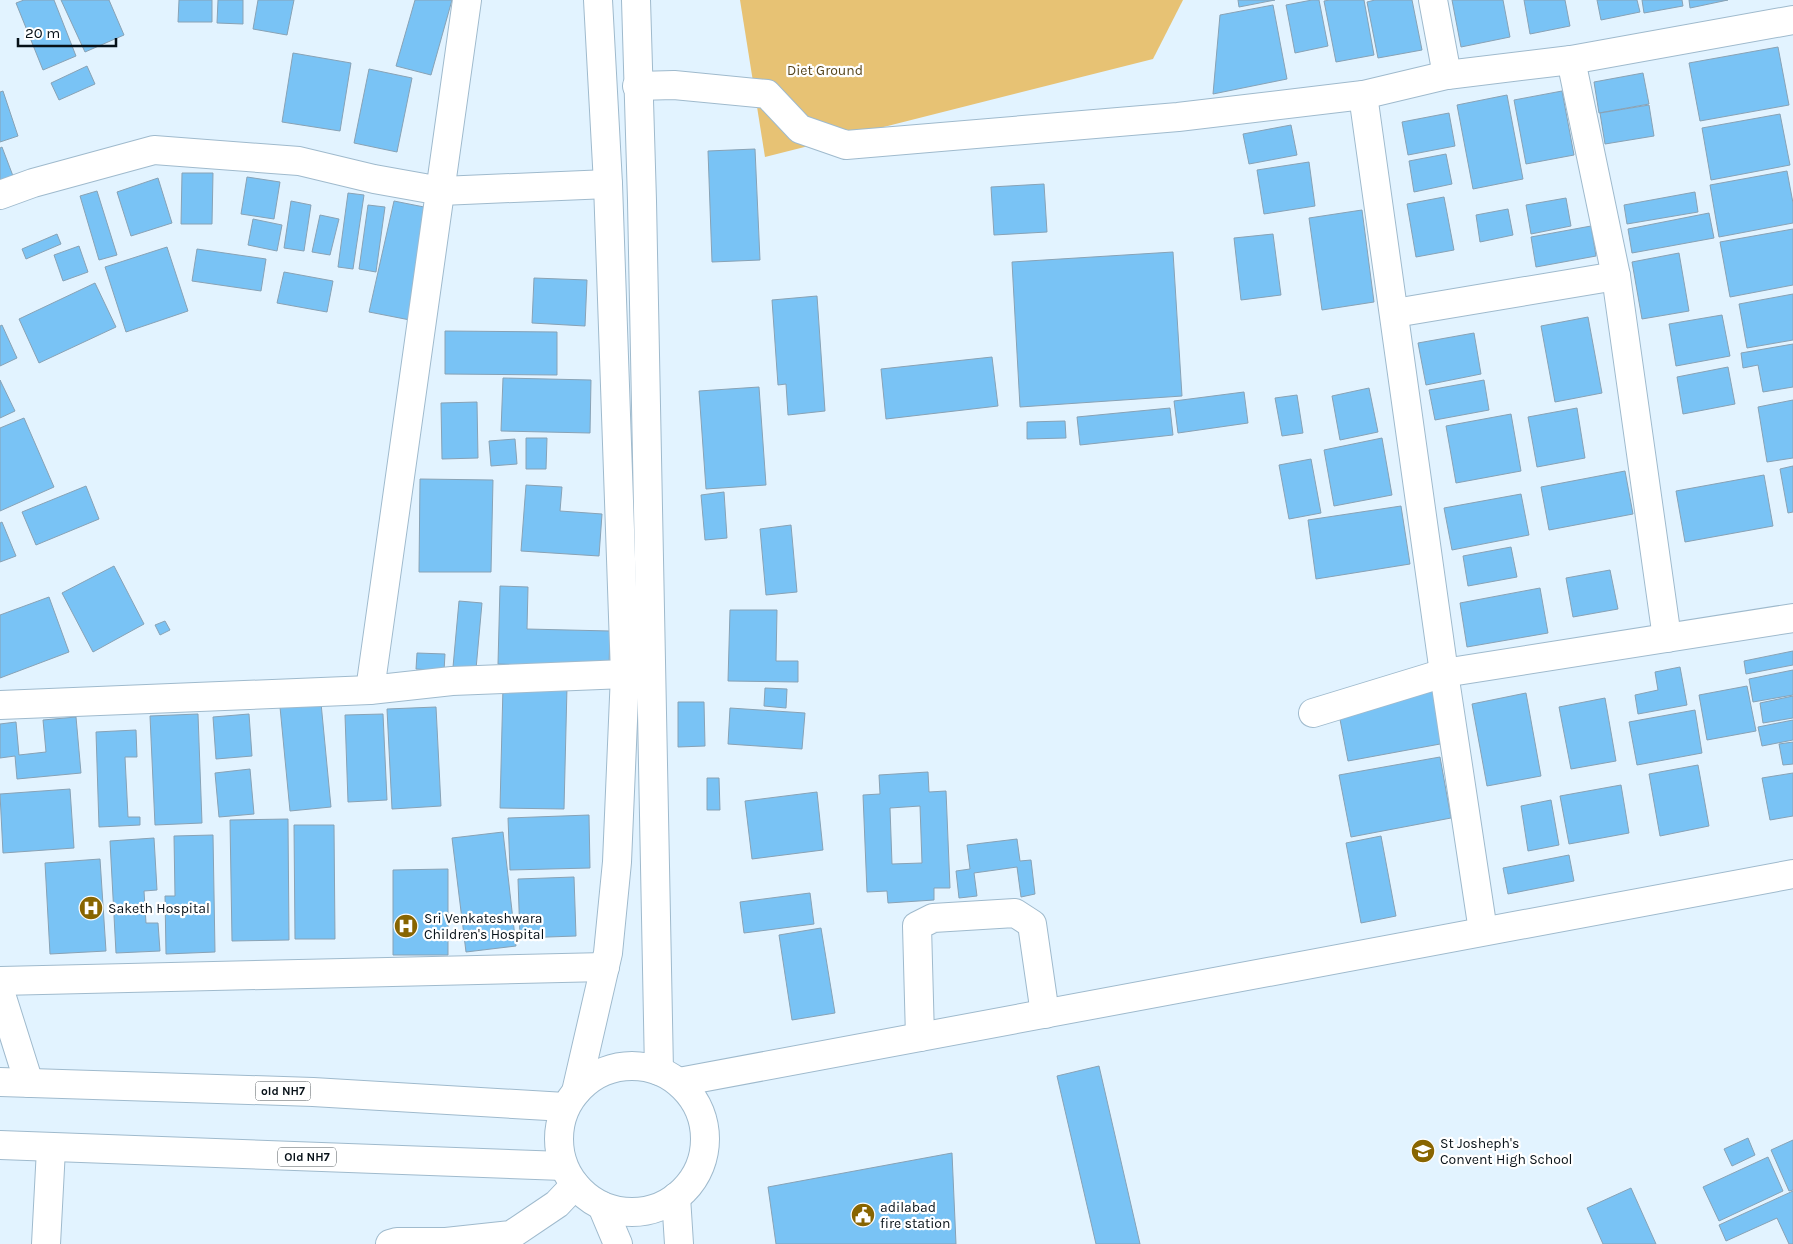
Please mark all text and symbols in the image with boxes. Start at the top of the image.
scale bar [18,15,115,47]
text: 20 m [25,24,60,42]
park label: Diet Ground [787,62,863,79]
hospital icon: Saketh Hospital [78,895,104,921]
place label: Saketh Hospital [108,900,210,917]
place label: Sri Venkateshwara Children's Hospital [424,910,544,943]
hospital icon: Sri Venkateshwara Children's Hospital [393,913,419,939]
road number: old NH7 [256,1082,310,1100]
place label: St Josheph's Convent High School [1440,1135,1573,1168]
school or university icon: St Josheph's Convent High School [1410,1138,1436,1164]
road number: Old NH7 [278,1148,336,1166]
place label: adilabad fire station [880,1199,950,1232]
public building icon: adilabad fire station [850,1202,876,1228]

